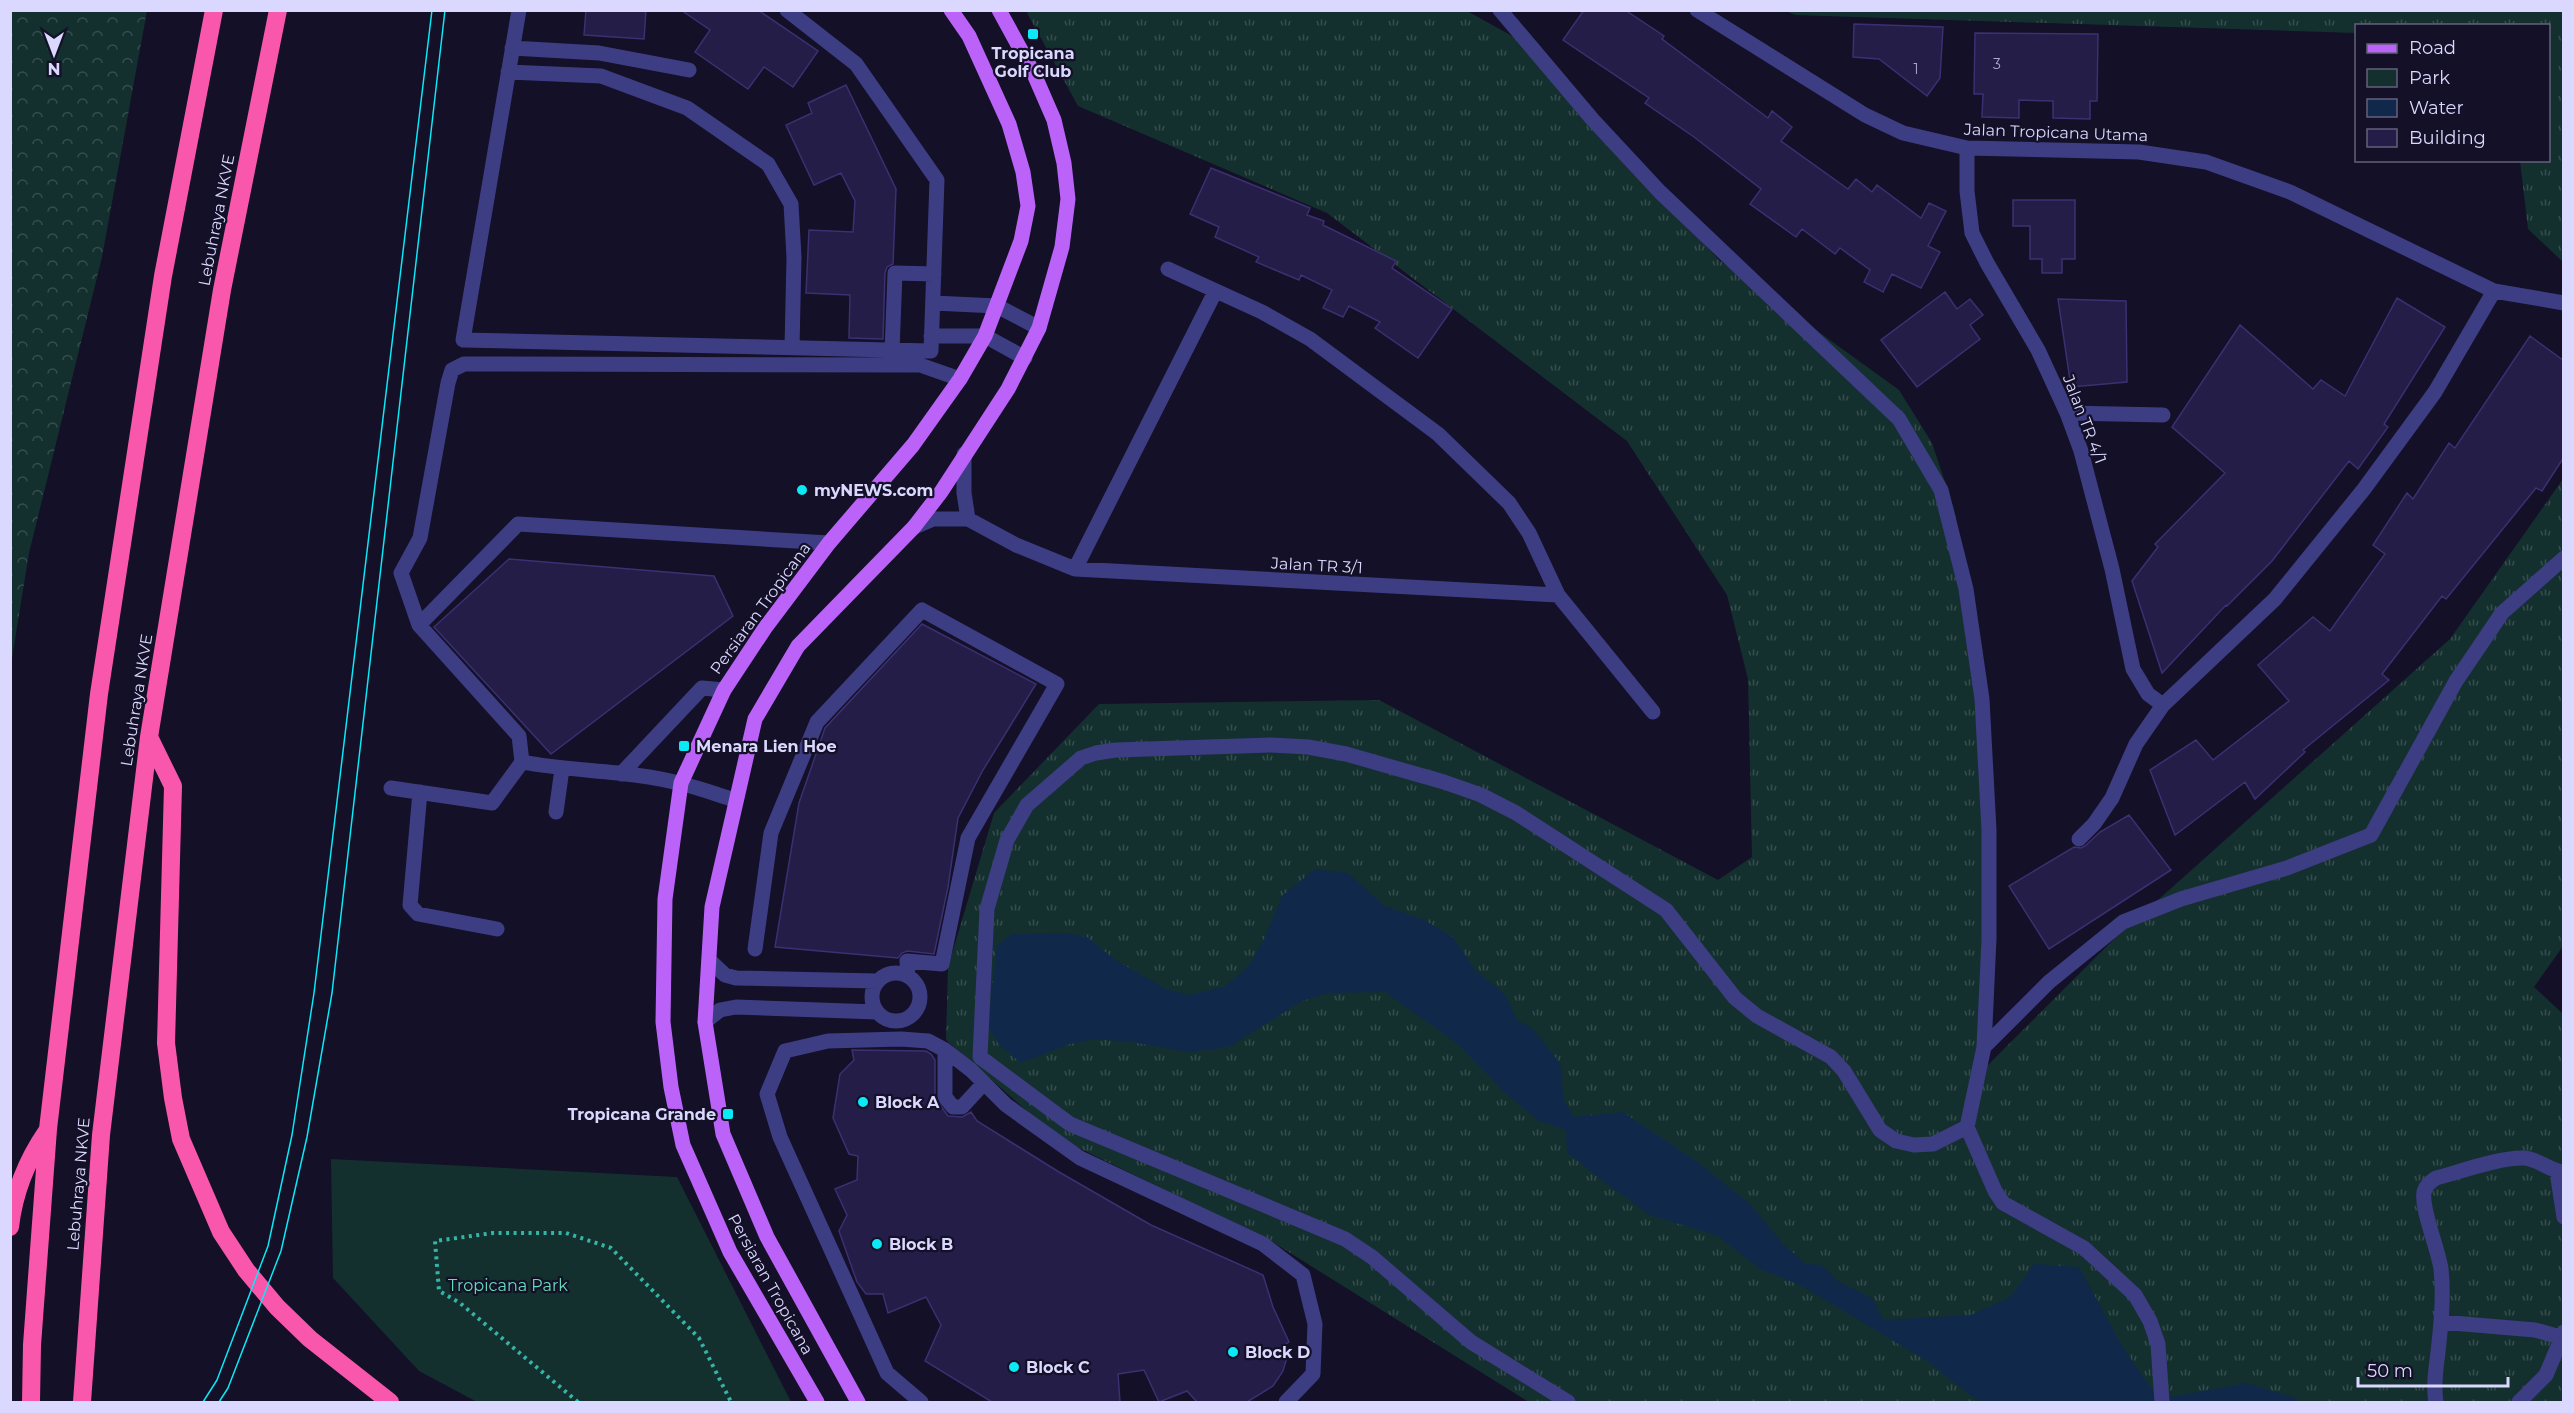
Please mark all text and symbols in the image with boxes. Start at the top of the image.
north arrow [24,24,84,84]
legend [2355,24,2550,162]
marker: Tropicana Golf Club [1026,27,1040,41]
text: Road [2409,37,2456,59]
place label: Tropicana Golf Club [991,44,1075,81]
house number: 3 [1993,55,2001,73]
text: N [48,59,60,78]
house number: 1 [1913,60,1919,78]
text: Park [2409,67,2450,89]
text: Water [2409,97,2464,119]
street label: Jalan Tropicana Utama [1963,120,2148,145]
text: Building [2409,127,2486,149]
street label: Lebuhraya NKVE [194,153,239,288]
street label: Jalan TR 4/1 [2058,371,2110,466]
place label: myNEWS.com [814,481,933,500]
marker: myNEWS.com [795,483,809,497]
street label: Persiaran Tropicana [706,539,815,678]
street label: Jalan TR 3/1 [1270,554,1363,577]
street label: Lebuhraya NKVE [117,633,156,768]
place label: Menara Lien Hoe [696,737,837,756]
marker: Menara Lien Hoe [677,739,691,753]
place label: Block A [875,1093,940,1112]
marker: Block A [856,1095,870,1109]
place label: Tropicana Grande [568,1105,716,1124]
marker: Tropicana Grande [721,1107,735,1121]
street label: Lebuhraya NKVE [63,1117,94,1251]
street label: Persiaran Tropicana [724,1210,817,1358]
place label: Block B [889,1235,953,1254]
marker: Block B [870,1237,884,1251]
park label: Tropicana Park [448,1276,568,1295]
place label: Block D [1245,1343,1310,1362]
marker: Block D [1226,1345,1240,1359]
scale bar [2358,1350,2508,1388]
place label: Block C [1026,1358,1090,1377]
marker: Block C [1007,1360,1021,1374]
text: 50 m [2367,1360,2413,1382]

